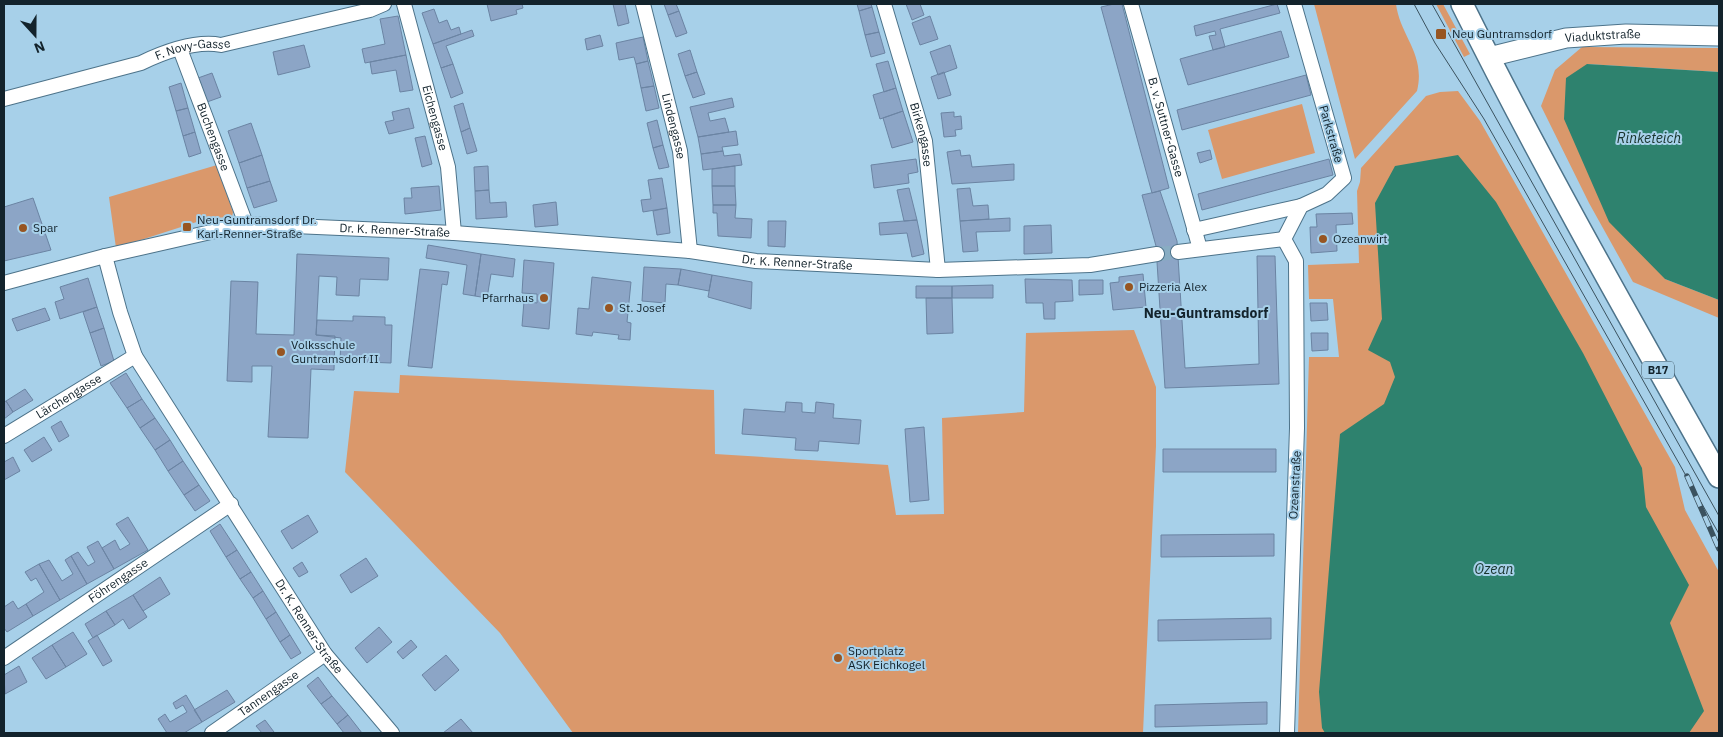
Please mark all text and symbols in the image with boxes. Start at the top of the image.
north arrow [10,10,60,60]
place label: Neu Guntramsdorf [1452,26,1552,41]
street label: Viaduktstraße [1564,26,1641,45]
marker: Neu Guntramsdorf [1434,27,1448,41]
street label: F. Novy-Gasse [153,35,232,63]
text: N [32,37,48,57]
street label: B. v. Suttner-Gasse [1145,75,1187,179]
street label: Eichengasse [419,83,451,153]
street label: Lindengasse [659,92,689,160]
street label: Buchengasse [194,100,233,173]
street label: Birkengasse [907,100,936,168]
street label: Parkstraße [1316,103,1347,165]
water label: Rinketeich [1617,129,1681,147]
place label: Neu-Guntramsdorf Dr. Karl-Renner-Straße [197,212,317,241]
place label: Spar [33,220,58,235]
street label: Dr. K. Renner-Straße [339,220,451,240]
marker: Neu-Guntramsdorf Dr. Karl-Renner-Straße [181,221,193,233]
marker: Spar [17,222,29,234]
place label: Ozeanwirt [1333,231,1388,246]
marker: Ozeanwirt [1317,233,1329,245]
street label: Dr. K. Renner-Straße [741,251,853,273]
place label: Pizzeria Alex [1139,279,1207,294]
marker: Pizzeria Alex [1123,281,1135,293]
place label: Pfarrhaus [482,290,534,305]
marker: Pfarrhaus [538,292,550,304]
place label: St. Josef [619,300,666,315]
marker: St. Josef [603,302,615,314]
district label: Neu-Guntramsdorf [1144,304,1268,322]
place label: Volksschule Guntramsdorf II [291,337,379,366]
marker: Volksschule Guntramsdorf II [275,346,287,358]
road number: B17 [1642,362,1674,378]
street label: Lärchengasse [33,370,104,422]
street label: Ozeanstraße [1285,450,1304,520]
street label: Föhrengasse [85,554,151,606]
water label: Ozean [1475,560,1514,578]
street label: Dr. K. Renner-Straße [272,576,347,677]
place label: Sportplatz ASK Eichkogel [848,643,925,672]
marker: Sportplatz ASK Eichkogel [832,652,844,664]
street label: Tannengasse [235,666,302,719]

